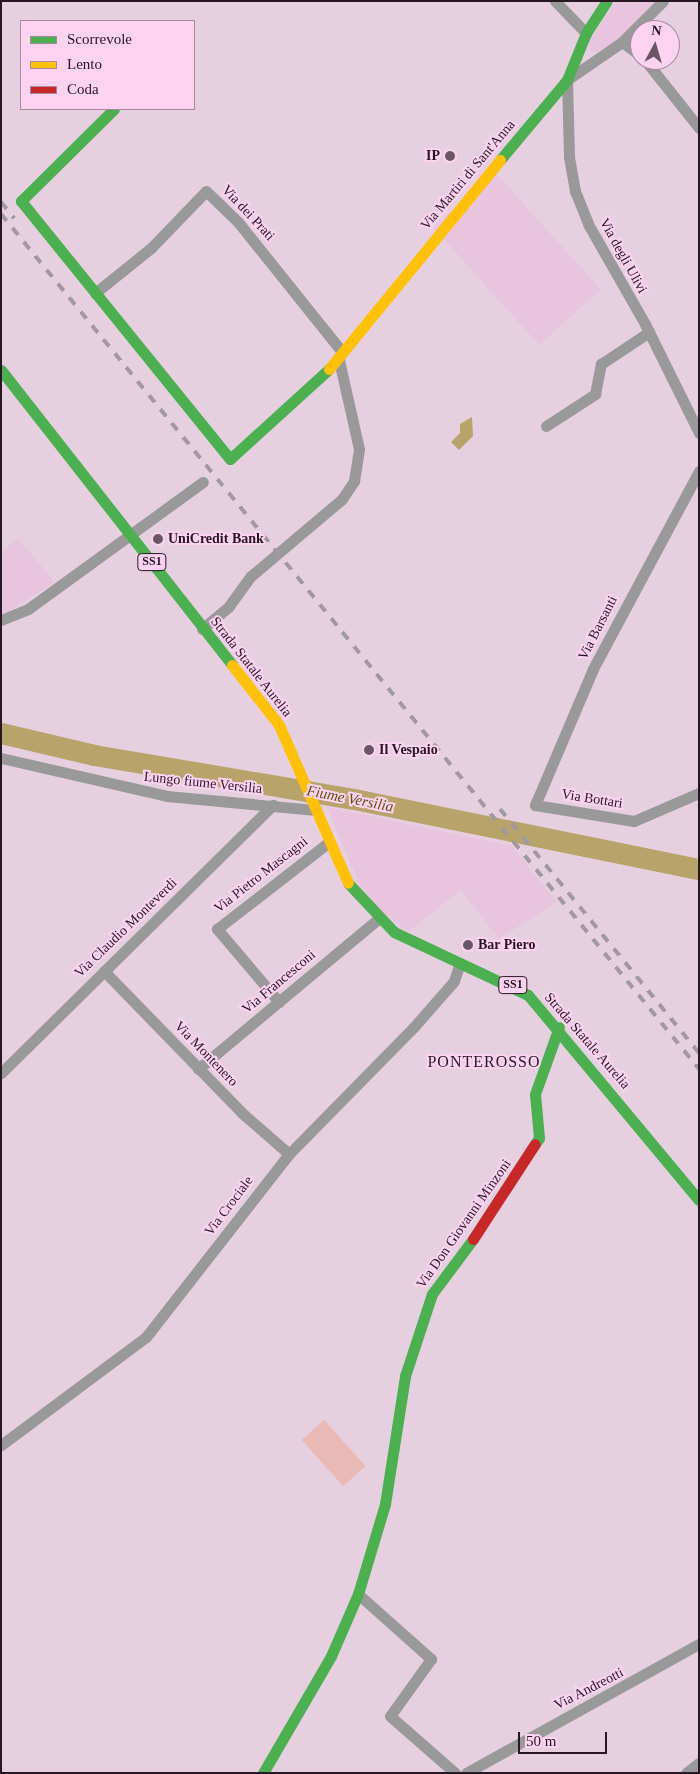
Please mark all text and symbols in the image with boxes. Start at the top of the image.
legend [20,20,195,110]
north arrow [630,20,680,70]
text: N [651,23,662,39]
text: Scorrevole [67,31,132,47]
text: Lento [67,56,102,72]
text: Coda [67,81,99,97]
street label: Via Martiri di Sant'Anna [417,117,519,233]
place label: IP [426,148,440,164]
marker: IP [444,150,456,162]
street label: Via dei Prati [218,182,278,244]
street label: Via degli Ulivi [595,216,651,296]
place label: UniCredit Bank [168,531,264,547]
marker: UniCredit Bank [152,533,164,545]
road number: SS1 [137,552,167,572]
street label: Via Barsanti [575,593,621,663]
street label: Strada Statale Aurelia [207,613,295,721]
place label: Il Vespaio [379,742,438,758]
marker: Il Vespaio [363,744,375,756]
street label: Lungo fiume Versilia [143,768,263,798]
water label: Fiume Versilia [305,782,395,816]
street label: Via Bottari [560,786,624,812]
street label: Via Pietro Mascagni [211,833,311,917]
street label: Via Claudio Monteverdi [71,875,181,981]
place label: Bar Piero [478,937,536,953]
marker: Bar Piero [462,939,474,951]
street label: Via Francesconi [239,946,319,1018]
road number: SS1 [498,976,528,994]
street label: Strada Statale Aurelia [540,989,634,1093]
street label: Via Montenero [171,1018,241,1090]
district label: PONTEROSSO [426,1052,542,1072]
street label: Via Don Giovanni Minzoni [413,1156,515,1292]
street label: Via Crociale [201,1173,257,1239]
street label: Via Andreotti [551,1664,627,1714]
scale bar [520,1722,609,1754]
text: 50 m [526,1733,556,1749]

